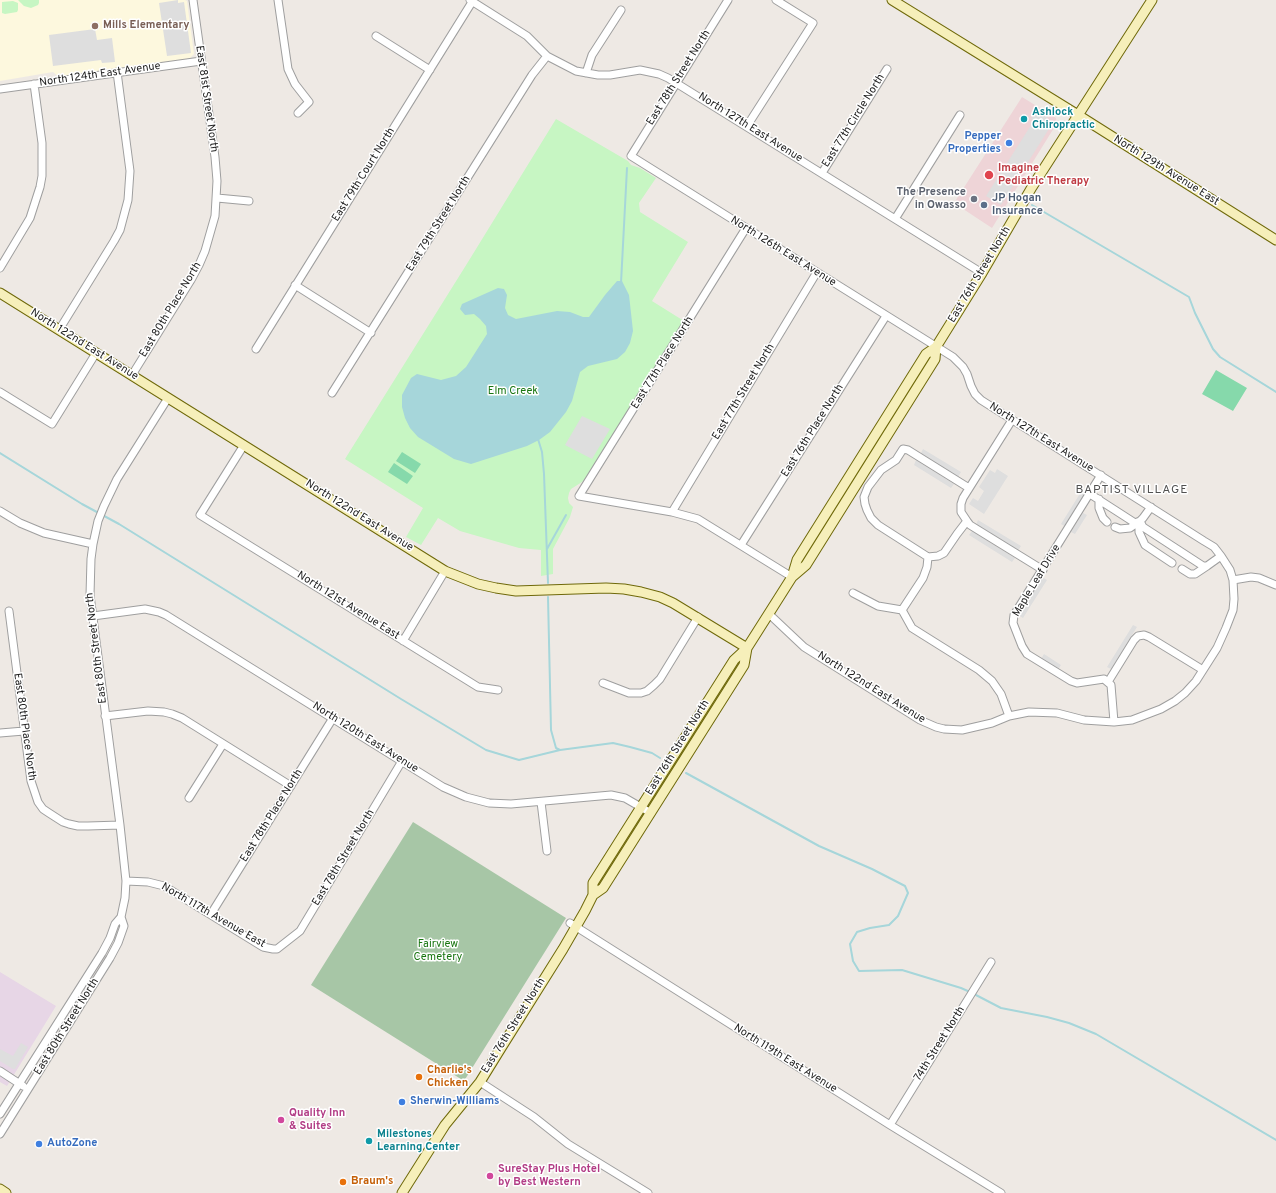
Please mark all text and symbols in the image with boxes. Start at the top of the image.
place label: Mills Elementary [103,19,189,33]
marker: Mills Elementary [90,21,100,31]
street label: East 78th Street North [644,28,714,128]
street label: East 81st Street North [192,45,220,153]
street label: North 124th East Avenue [39,60,161,90]
street label: East 77th Circle North [820,72,888,170]
street label: North 127th East Avenue [695,90,805,166]
place label: Ashlock Chiropractic [1032,106,1095,132]
marker: Ashlock Chiropractic [1019,114,1029,124]
street label: East 79th Court North [330,126,398,224]
place label: Pepper Properties [948,130,1001,156]
street label: North 129th Avenue East [1111,133,1221,209]
marker: Pepper Properties [1004,138,1014,148]
place label: Imagine Pediatric Therapy [998,162,1089,188]
marker: Imagine Pediatric Therapy [983,169,995,181]
street label: East 79th Street North [404,174,474,274]
place label: The Presence in Owasso [896,186,966,212]
place label: JP Hogan Insurance [992,192,1043,218]
marker: The Presence in Owasso [969,194,979,204]
marker: JP Hogan Insurance [979,200,989,210]
street label: North 126th East Avenue [728,214,838,290]
street label: East 76th Street North [946,224,1014,326]
street label: East 80th Place North [137,260,205,360]
street label: North 122nd East Avenue [28,306,140,384]
street label: East 77th Place North [629,314,697,412]
street label: East 77th Street North [710,342,778,442]
street label: East 76th Place North [779,382,847,480]
park label: Elm Creek [488,385,538,399]
street label: North 127th East Avenue [986,400,1096,476]
street label: North 122nd East Avenue [303,477,415,555]
district label: BAPTIST VILLAGE [1076,484,1188,498]
street label: Maple Leaf Drive [1010,542,1064,620]
street label: North 121st Avenue East [294,569,402,643]
street label: East 80th Street North [84,592,110,704]
street label: North 122nd East Avenue [815,649,927,727]
street label: East 80th Place North [10,672,38,782]
street label: East 76th Street North [643,698,713,798]
street label: North 120th East Avenue [310,700,420,776]
street label: East 78th Place North [238,767,306,865]
street label: East 78th Street North [310,807,378,909]
street label: North 117th Avenue East [159,881,267,951]
park label: Fairview Cemetery [414,938,462,964]
street label: East 80th Street North [32,976,102,1078]
street label: East 76th Street North [479,976,549,1076]
street label: 74th Street North [912,1004,968,1084]
street label: North 119th East Avenue [731,1022,839,1096]
place label: Charlie's Chicken [427,1064,472,1090]
marker: Charlie's Chicken [414,1072,424,1082]
place label: Sherwin-Williams [410,1095,500,1109]
marker: Sherwin-Williams [397,1097,407,1107]
place label: Quality Inn & Suites [289,1107,345,1133]
marker: Quality Inn & Suites [276,1115,286,1125]
place label: Milestones Learning Center [377,1128,460,1154]
marker: Milestones Learning Center [364,1136,374,1146]
place label: AutoZone [47,1137,97,1151]
marker: AutoZone [34,1139,44,1149]
place label: SureStay Plus Hotel by Best Western [498,1163,600,1189]
marker: SureStay Plus Hotel by Best Western [485,1171,495,1181]
place label: Braum's [351,1175,393,1189]
marker: Braum's [338,1177,348,1187]

